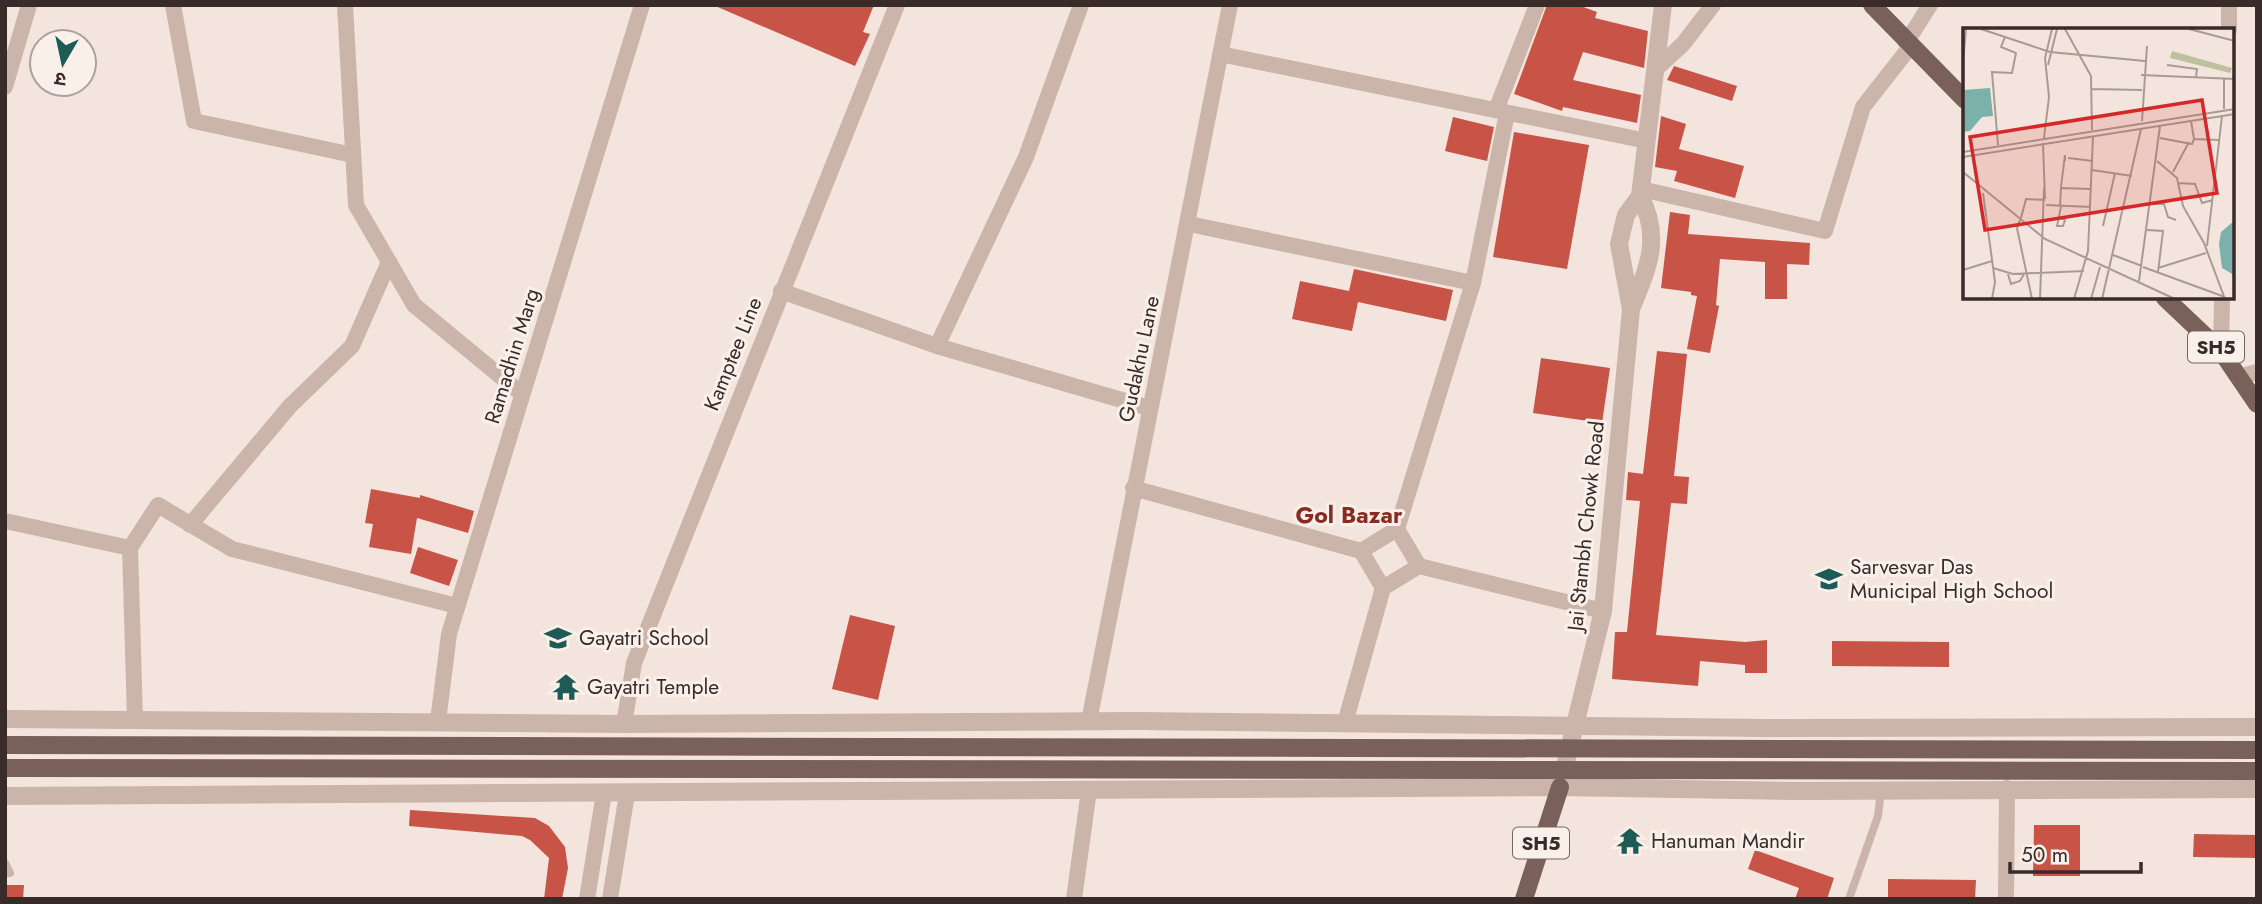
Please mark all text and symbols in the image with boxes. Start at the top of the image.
north arrow [28,28,98,98]
inset map [1963,28,2234,299]
text: उ [52,65,68,94]
street label: Ramadhin Marg [477,285,547,427]
street label: Kamptee Line [697,293,769,415]
street label: Gudakhu Lane [1111,293,1167,425]
road number: SH5 [2188,332,2244,362]
street label: Jai Stambh Chowk Road [1560,420,1612,635]
district label: Gol Bazar [1296,498,1403,532]
place label: Sarvesvar Das Municipal High School [1850,552,2053,606]
school or university icon: Sarvesvar Das Municipal High School [1814,564,1844,594]
school or university icon: Gayatri School [543,623,573,653]
place label: Gayatri School [579,623,709,653]
temple icon: Gayatri Temple [551,672,581,702]
place label: Gayatri Temple [587,672,719,702]
temple icon: Hanuman Mandir [1615,826,1645,856]
place label: Hanuman Mandir [1651,826,1806,856]
road number: SH5 [1513,828,1569,858]
scale bar [2010,830,2141,874]
text: 50 m [2021,840,2068,870]

